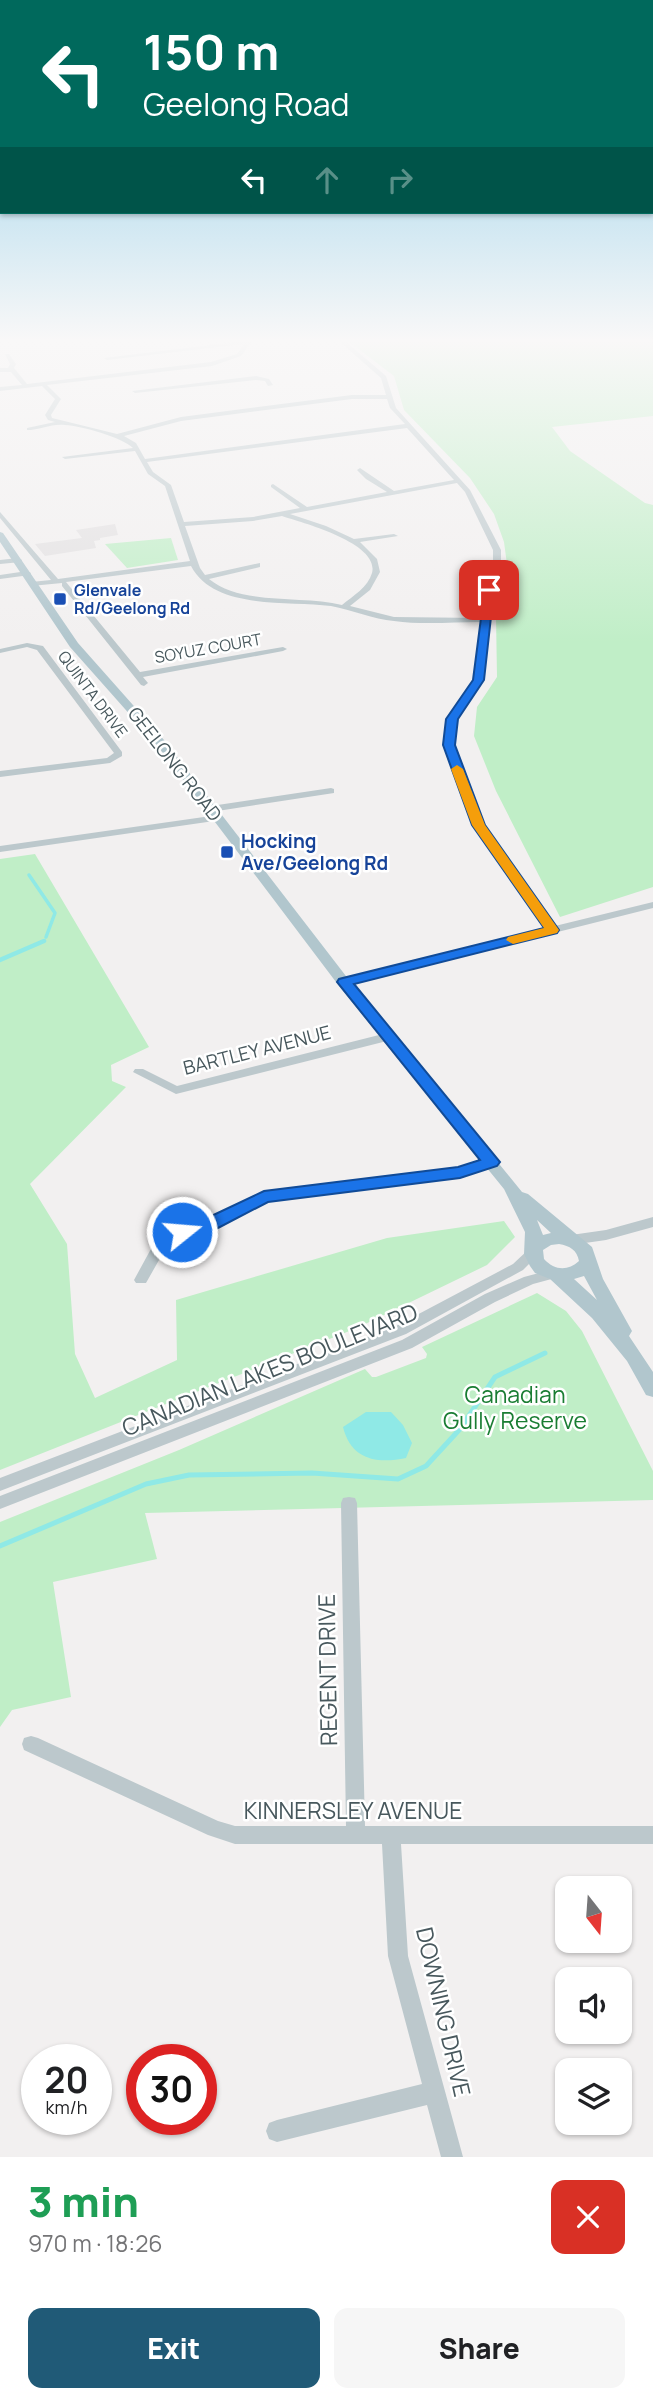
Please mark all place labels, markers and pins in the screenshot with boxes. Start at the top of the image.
pin [459,560,519,620]
place label: Glenvale Rd/Geelong Rd [74,579,190,619]
marker: Glenvale Rd/Geelong Rd [52,591,68,607]
place label: Hocking Ave/Geelong Rd [241,828,388,876]
marker: Hocking Ave/Geelong Rd [219,844,235,860]

